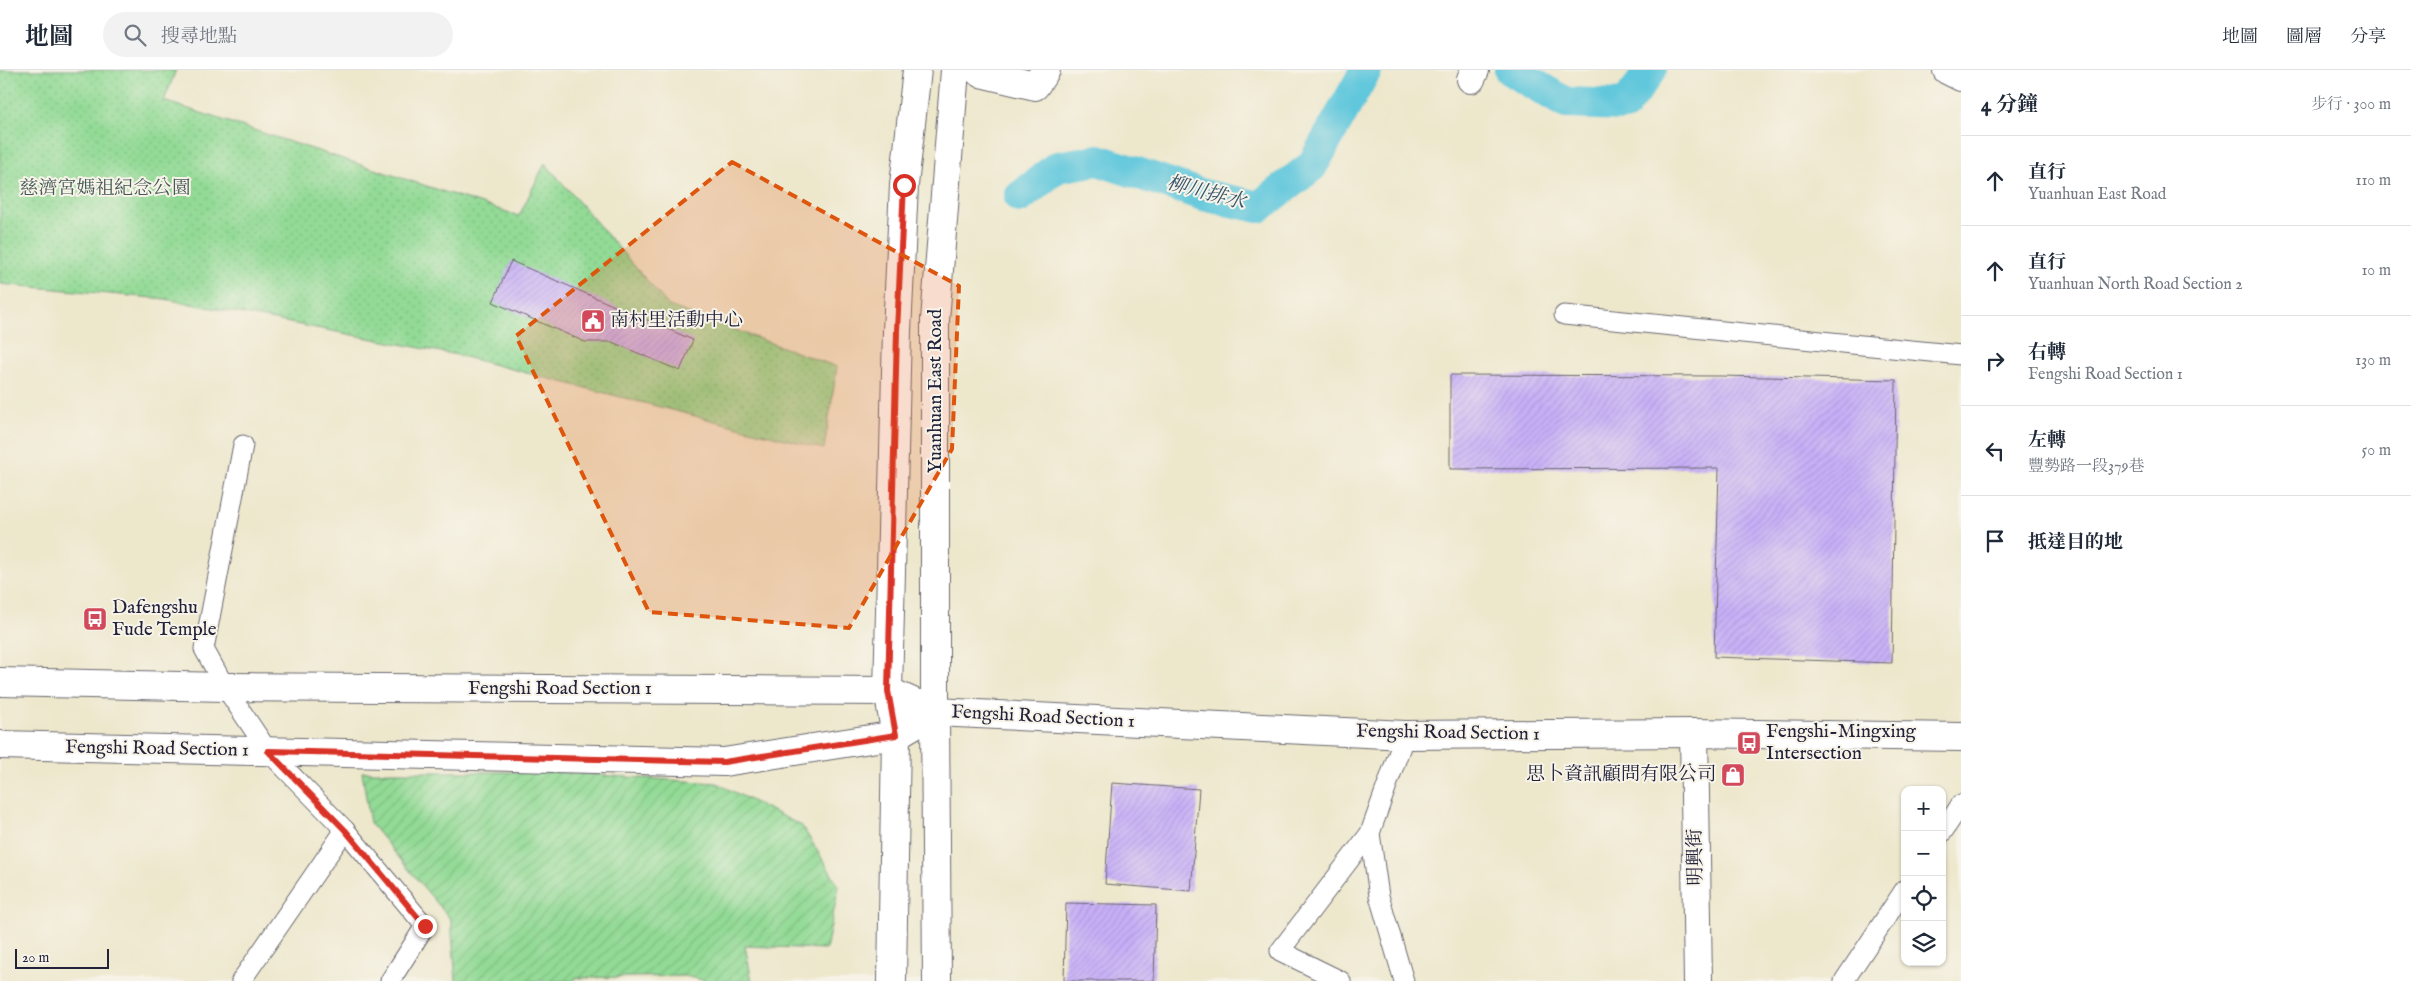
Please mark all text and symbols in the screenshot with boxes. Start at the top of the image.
search box [103,12,453,57]
icon: search [121,21,149,49]
text: 地圖 [25,22,73,53]
text: 搜尋地點 [161,25,237,49]
text: 地圖 [2222,26,2258,49]
text: 圖層 [2286,26,2322,49]
text: 分享 [2350,26,2386,49]
text: 4 分鐘 [1981,92,2038,119]
text: 步行 · 300 m [2311,95,2391,115]
text: 直行 [2028,161,2066,185]
icon: ahead [1981,167,2009,195]
water label: 柳川排水 [1164,171,1250,216]
text: 110 m [2355,171,2391,191]
route start [893,174,916,197]
park label: 慈濟宮媽祖紀念公園 [19,177,191,201]
text: Yuanhuan East Road [2028,185,2166,205]
text: 直行 [2028,251,2066,275]
icon: ahead [1981,257,2009,285]
text: 10 m [2361,261,2391,281]
text: Yuanhuan North Road Section 2 [2028,275,2243,295]
public building icon: 南村里活動中心 [580,308,606,334]
street label: Yuanhuan East Road [924,308,948,473]
place label: 南村里活動中心 [610,309,743,333]
text: 右轉 [2028,341,2066,365]
icon: right [1981,347,2009,375]
text: 130 m [2355,351,2391,371]
text: Fengshi Road Section 1 [2028,365,2183,385]
text: 左轉 [2028,429,2066,453]
icon: left [1981,437,2009,465]
text: 50 m [2362,441,2391,461]
text: 豐勢路一段379巷 [2028,457,2144,477]
icon: arrive [1981,527,2009,555]
text: 抵達目的地 [2028,531,2123,555]
place label: Dafengshu Fude Temple [112,596,217,642]
bus stop icon: Dafengshu Fude Temple [82,606,108,632]
street label: Fengshi Road Section 1 [468,677,652,701]
street label: Fengshi Road Section 1 [951,700,1135,734]
street label: Fengshi Road Section 1 [1356,719,1540,747]
place label: Fengshi-Mingxing Intersection [1766,720,1917,766]
bus stop icon: Fengshi-Mingxing Intersection [1736,730,1762,756]
street label: Fengshi Road Section 1 [65,735,249,763]
shop icon: 思卜資訊顧問有限公司 [1720,762,1746,788]
place label: 思卜資訊顧問有限公司 [1526,763,1716,787]
map controls [1901,786,1946,966]
button: + [1901,786,1946,831]
street label: 明興街 [1684,828,1708,886]
button: − [1901,831,1946,876]
button: locate [1901,876,1946,921]
route end [414,915,437,938]
button: layers [1901,921,1946,966]
scale bar [15,946,109,969]
text: 20 m [22,949,49,967]

